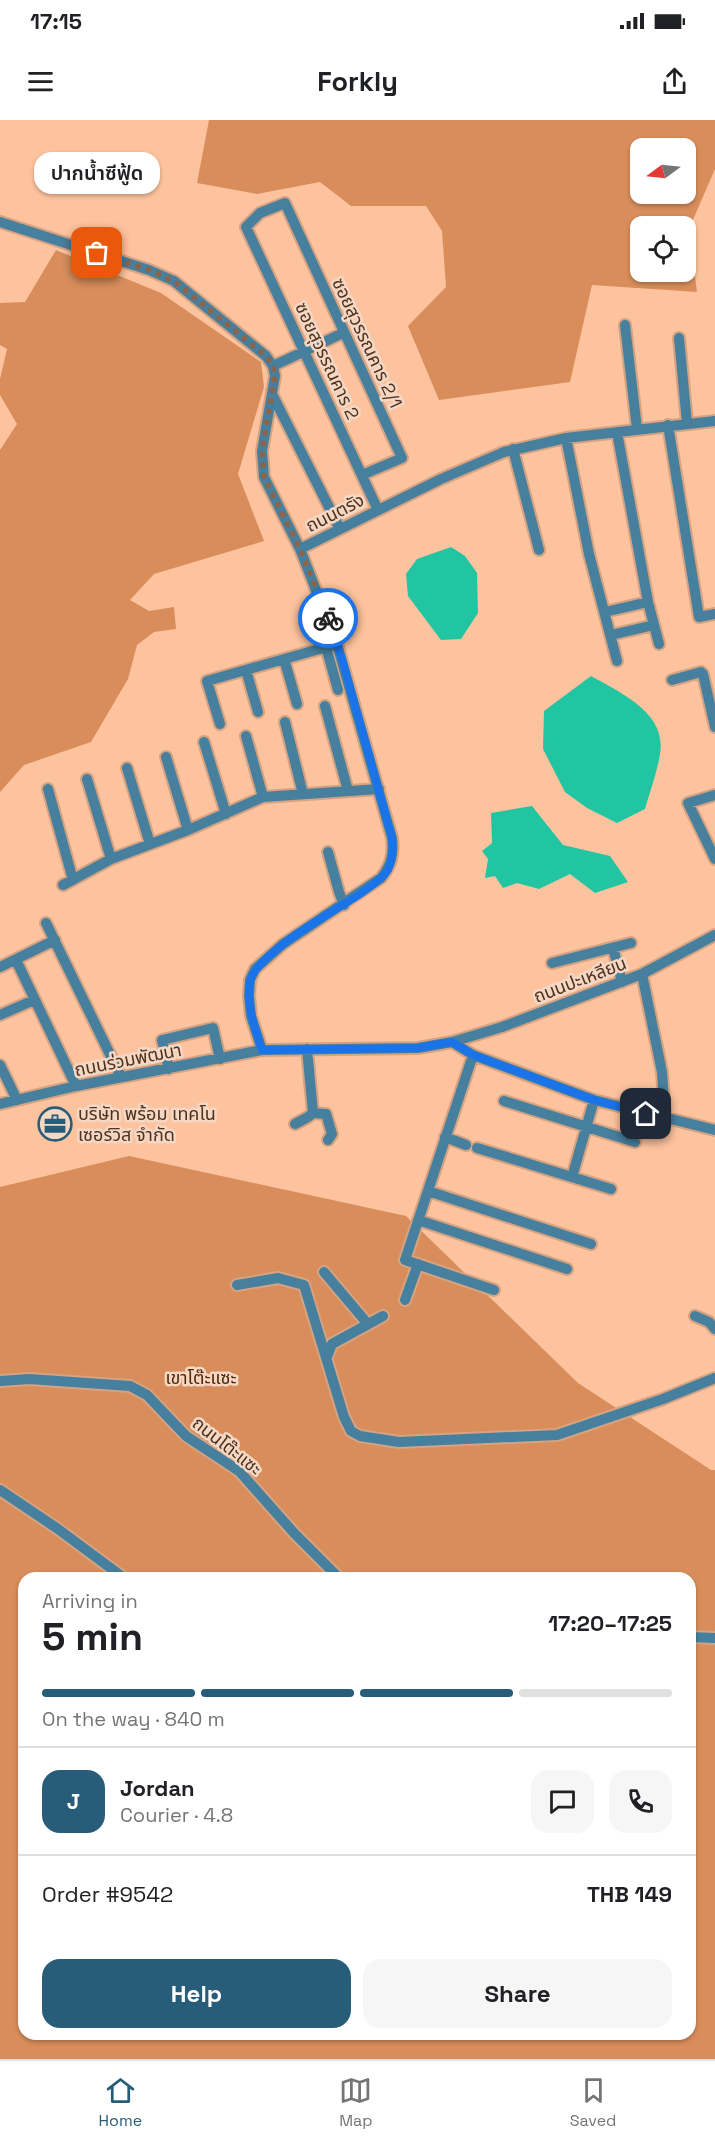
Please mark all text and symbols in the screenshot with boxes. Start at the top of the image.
text: 17:15 [30,7,82,35]
text: Forkly [317,64,398,99]
icon: menu [24,65,57,98]
icon: share [658,65,691,98]
north arrow [630,138,696,204]
map controls [630,138,696,282]
callout: ปากน้ำซีฟู้ด [34,151,160,193]
text: ปากน้ำซีฟู้ด [51,160,143,186]
button: locate [630,216,696,282]
pin [71,227,122,278]
icon: bag [80,236,113,269]
street label: ซอยสุวรรณคาร 2/1 [327,275,407,411]
street label: ซอยสุวรรณคาร 2 [290,299,364,423]
street label: ถนนตรัง [302,488,368,537]
courier [298,588,358,648]
icon: bike [312,602,345,635]
street label: ถนนปะเหลียน [530,951,630,1008]
street label: ถนนร่วมพัฒนา [72,1038,183,1081]
pin [620,1088,671,1139]
icon: home [629,1097,662,1130]
place label: บริษัท พร้อม เทคโน เซอร์วิส จำกัด [78,1102,216,1146]
office icon: บริษัท พร้อม เทคโน เซอร์วิส จำกัด [37,1106,73,1142]
park label: เขาโต๊ะแซะ [165,1366,237,1389]
street label: ถนนโต๊ะแซะ [188,1411,267,1480]
text: Arriving in [42,1588,138,1614]
text: 17:20–17:25 [548,1609,672,1637]
text: 5 min [42,1612,143,1661]
text: On the way · 840 m [42,1706,225,1732]
button: chat [531,1770,594,1833]
button: phone [609,1770,672,1833]
text: Jordan [120,1774,195,1802]
text: J [67,1787,80,1815]
text: Courier · 4.8 [120,1802,233,1828]
text: Order #9542 [42,1880,173,1908]
text: THB 149 [587,1880,672,1908]
button: Help [42,1959,351,2028]
button: Share [363,1959,672,2028]
tab: Home [99,2074,142,2131]
tab: Map [339,2074,373,2131]
tab: Saved [570,2074,616,2131]

